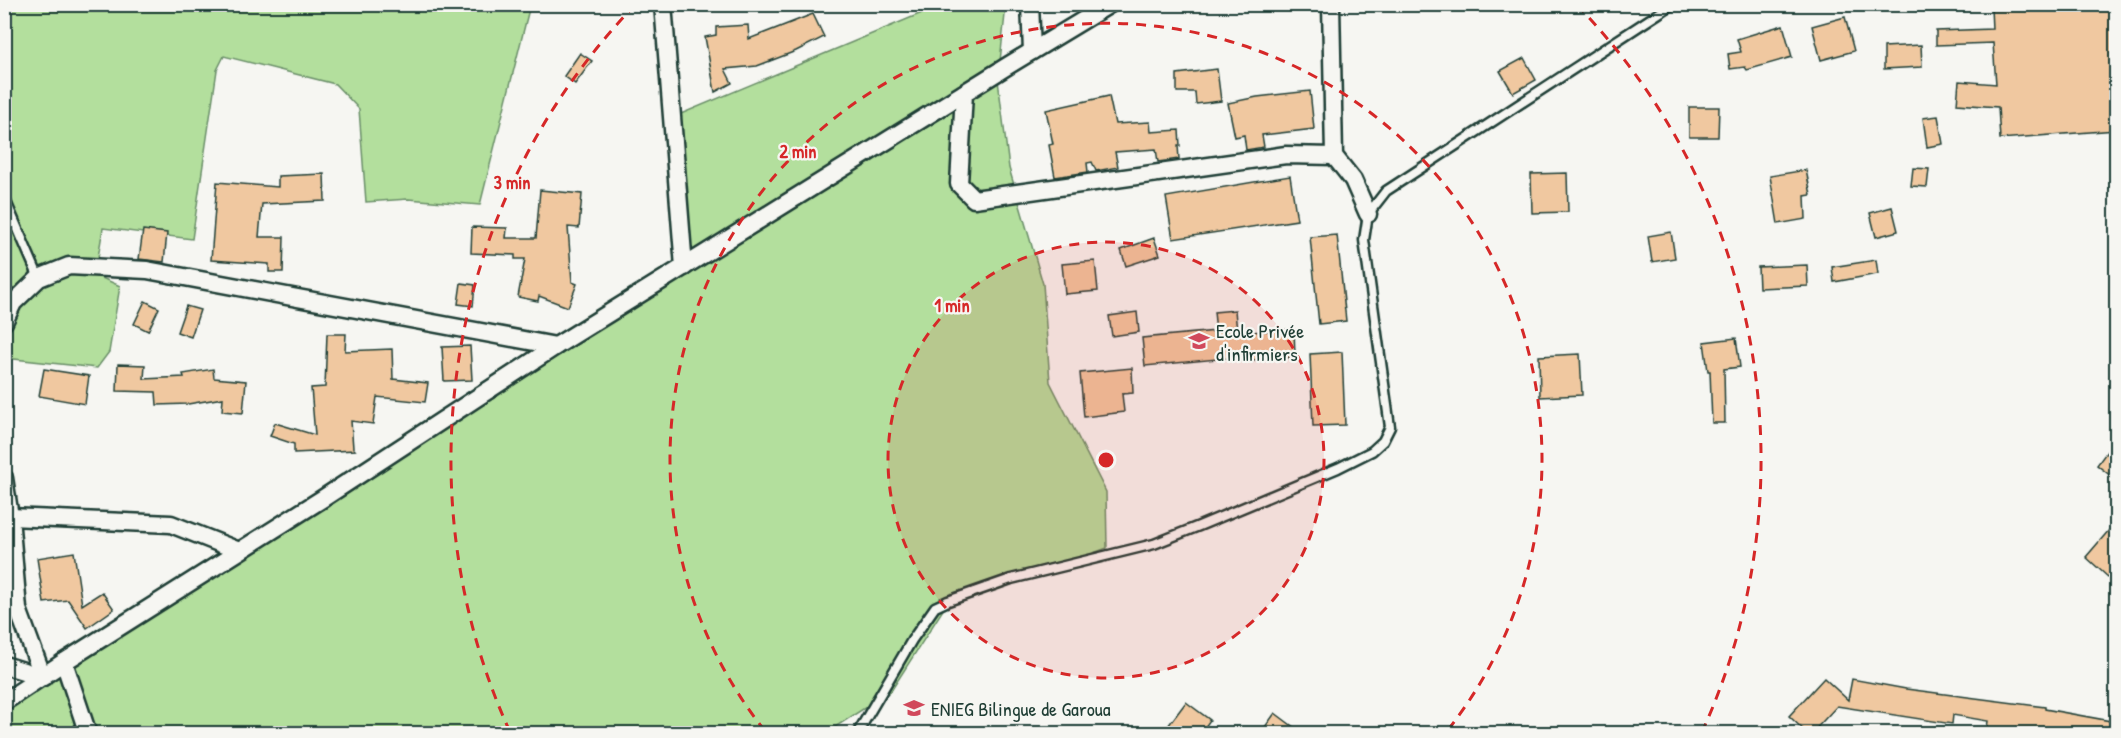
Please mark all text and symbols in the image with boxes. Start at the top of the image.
text: 2 min [780,139,816,164]
text: 3 min [494,170,530,195]
text: 1 min [934,293,970,318]
place label: Ecole Privée d'infirmiers [1216,317,1304,367]
school or university icon: Ecole Privée d'infirmiers [1187,329,1211,353]
centre of rings [1096,450,1116,470]
place label: ENIEG Bilingue de Garoua [931,695,1111,722]
school or university icon: ENIEG Bilingue de Garoua [902,696,926,720]

